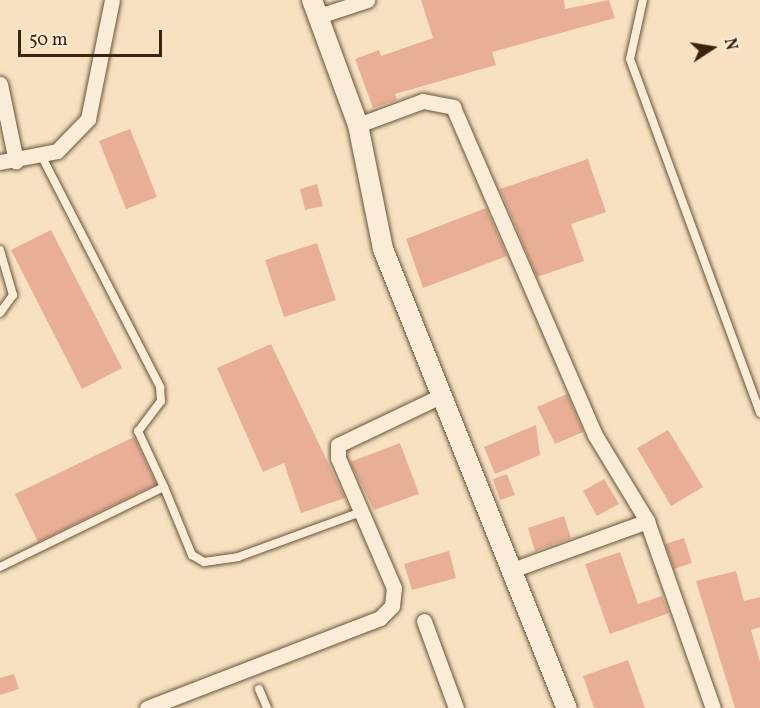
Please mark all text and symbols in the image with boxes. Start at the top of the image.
scale bar [21,18,165,56]
north arrow [682,18,742,78]
text: 50 m [29,28,68,53]
text: N [718,36,742,52]

